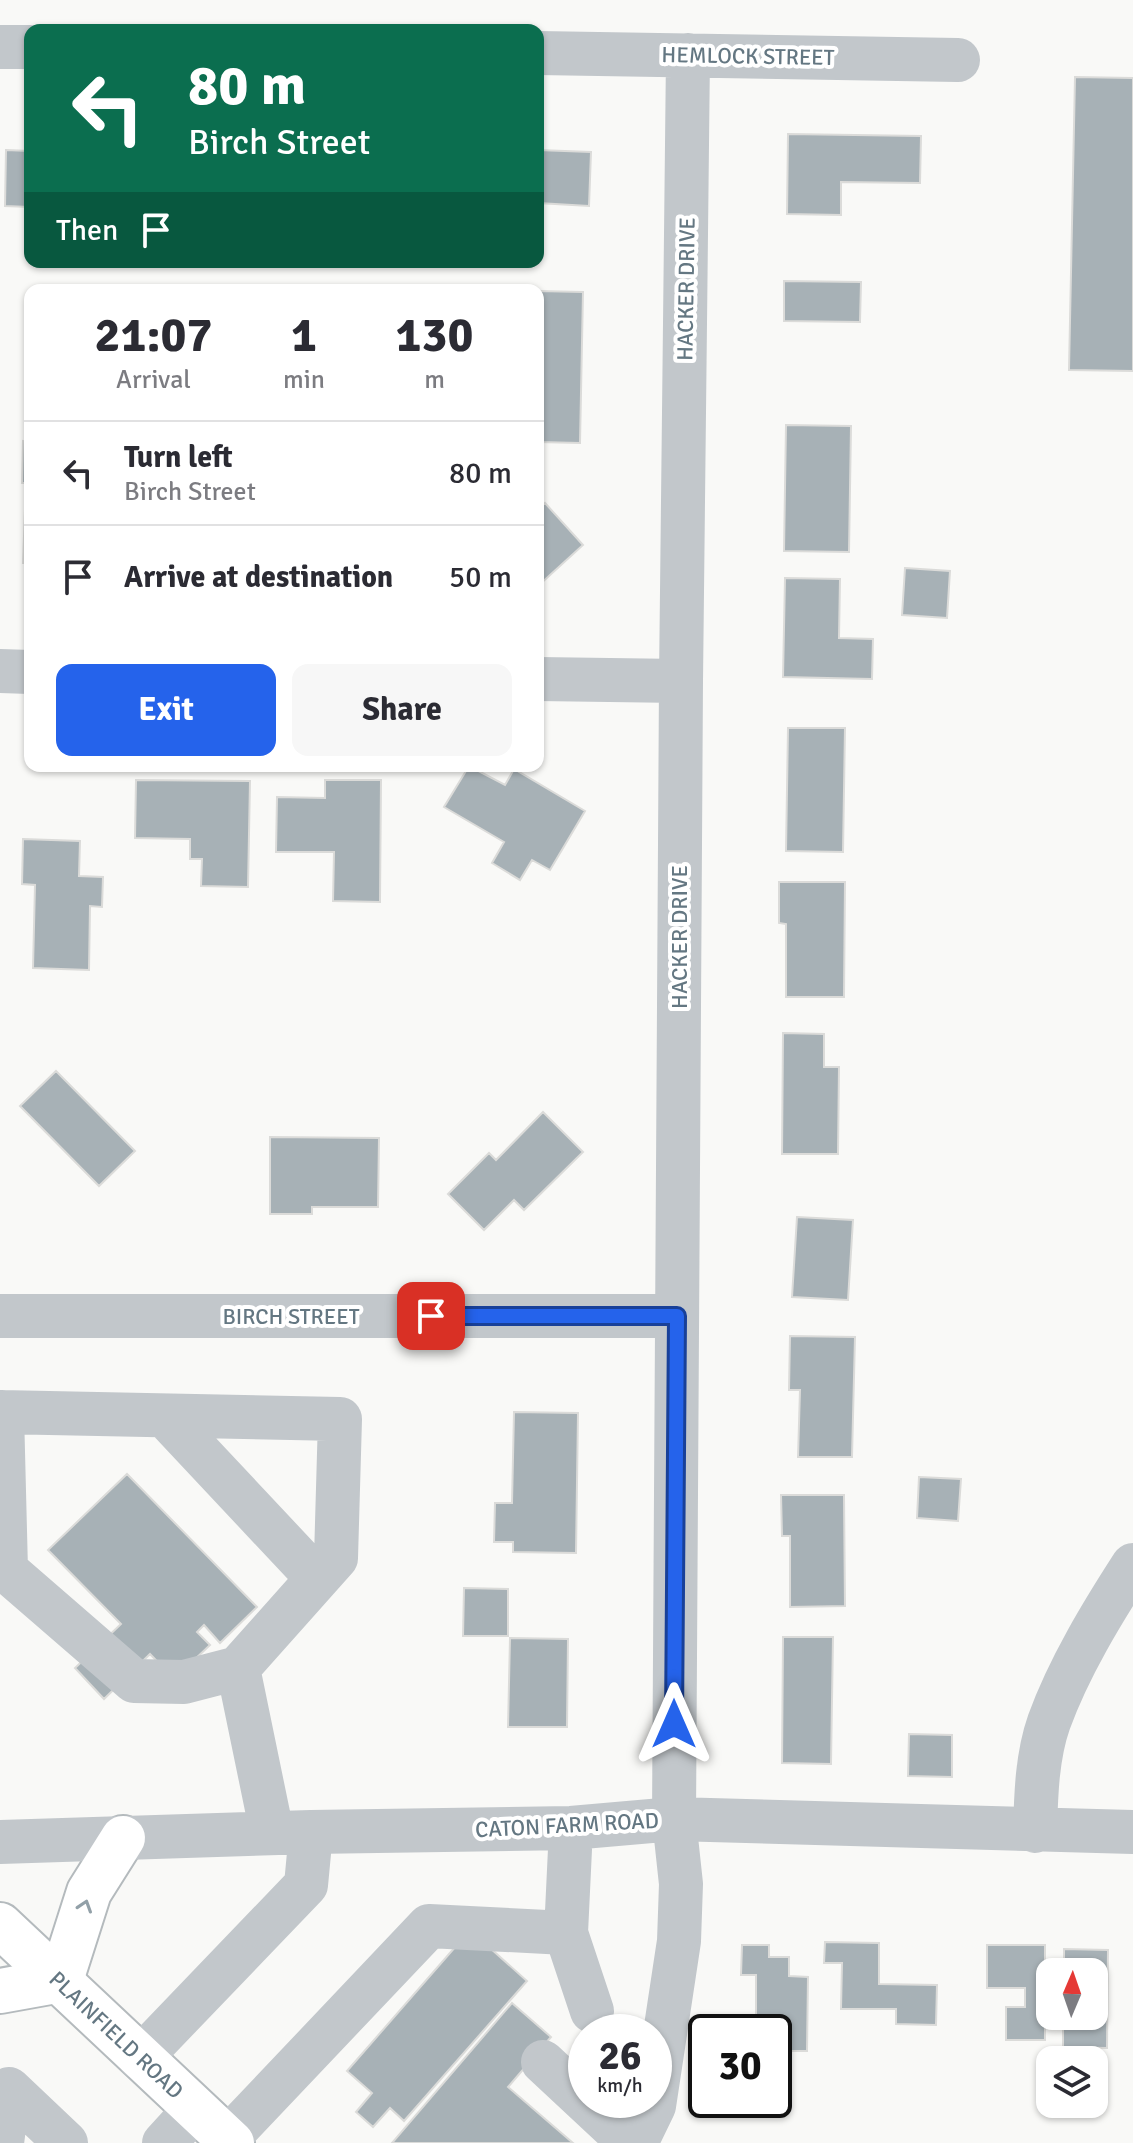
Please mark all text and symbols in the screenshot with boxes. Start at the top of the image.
street label: HEMLOCK STREET [661,41,835,71]
text: 80 m [188,51,306,120]
icon: left [56,56,160,160]
text: Birch Street [188,120,370,165]
icon: arrive [134,208,178,252]
text: Then [56,212,118,249]
street label: HACKER DRIVE [671,217,701,361]
text: 21:07 [95,306,212,365]
text: 1 [291,306,317,365]
text: 130 [396,306,473,365]
text: Arrival [116,364,191,396]
text: min [283,364,325,396]
text: m [424,364,445,396]
text: Turn left [124,439,233,476]
icon: left [56,451,100,495]
text: 80 m [449,455,512,492]
text: Birch Street [124,476,256,508]
icon: arrive [56,555,100,599]
text: Arrive at destination [124,559,393,596]
text: 50 m [449,559,512,596]
button: Exit [56,664,276,756]
button: Share [292,664,512,756]
street label: HACKER DRIVE [666,865,693,1009]
pin [397,1282,465,1350]
icon: arrive [409,1294,453,1338]
street label: BIRCH STREET [222,1303,360,1330]
position arrow [632,1682,716,1766]
street label: CATON FARM ROAD [474,1807,660,1843]
one-way arrow [76,1900,92,1913]
north arrow [1036,1958,1108,2030]
map controls [1036,1958,1108,2118]
street label: PLAINFIELD ROAD [44,1965,189,2104]
speed limit sign: 30 [688,2014,792,2118]
text: 26 [598,2031,642,2081]
button: layers [1036,2046,1108,2118]
text: km/h [597,2073,643,2098]

